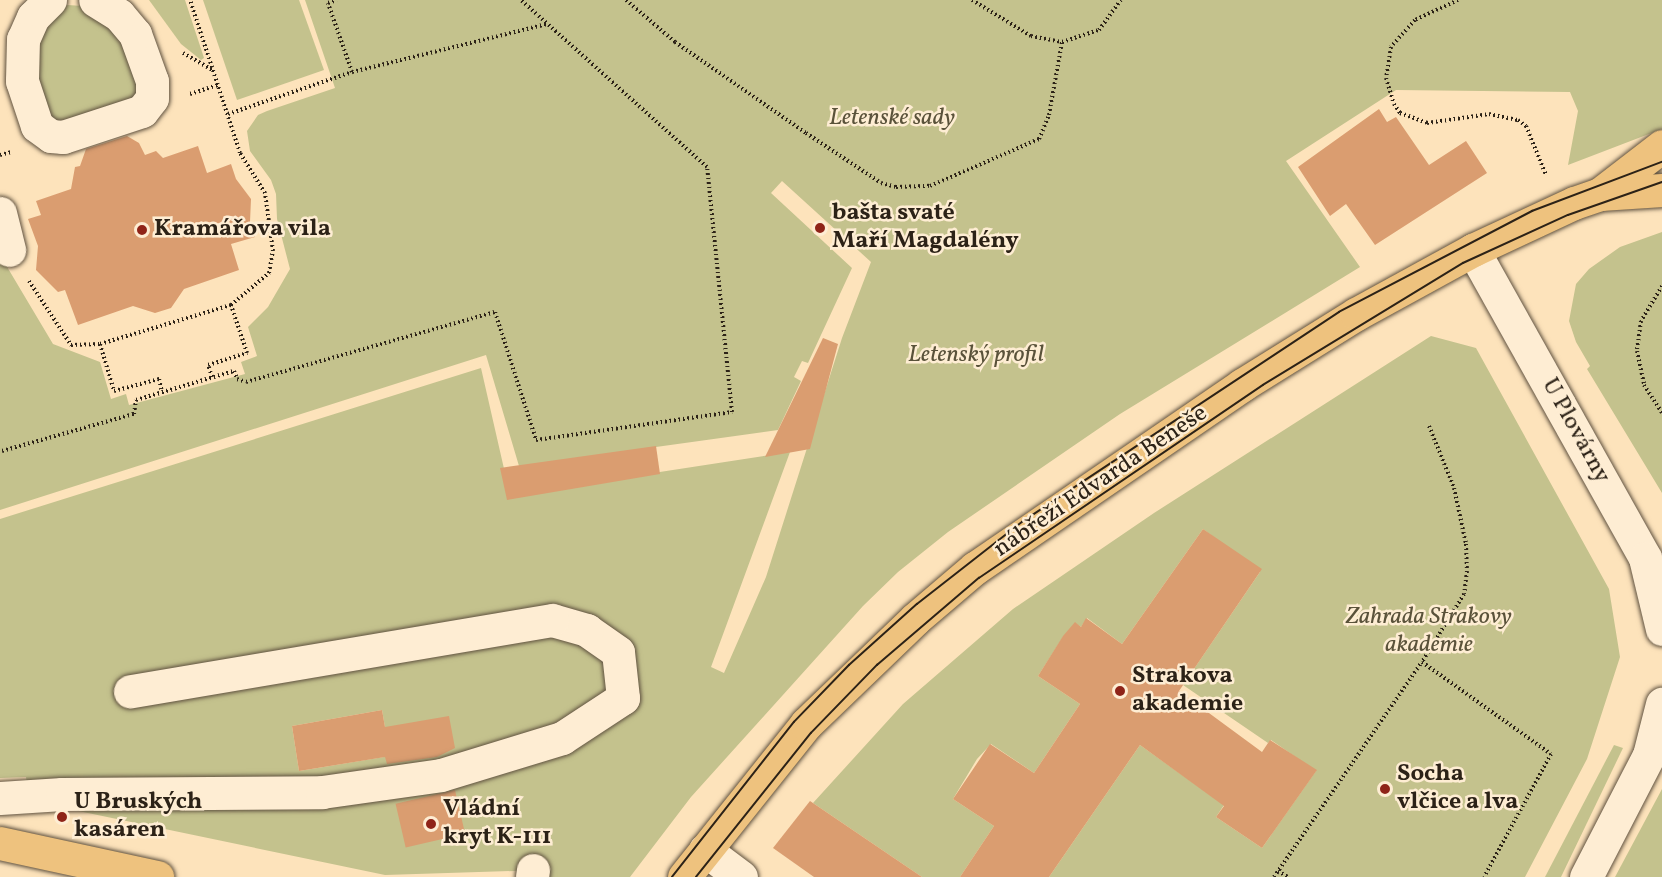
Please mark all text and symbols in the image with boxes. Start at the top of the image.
park label: Letenské sady [829,105,955,133]
place label: bašta svaté Maří Magdalény [832,200,1019,256]
place label: Kramářova vila [154,216,331,244]
marker: bašta svaté Maří Magdalény [813,221,827,235]
marker: Kramářova vila [135,223,149,237]
park label: Letenský profil [908,342,1044,370]
street label: U Plovárny [1534,373,1616,489]
street label: nábřeží Edvarda Beneše [989,400,1213,564]
park label: Zahrada Strakovy akademie [1346,604,1512,660]
place label: Strakova akademie [1132,663,1243,719]
marker: Strakova akademie [1113,684,1127,698]
place label: Socha vlčice a lva [1397,761,1518,817]
marker: Socha vlčice a lva [1378,782,1392,796]
place label: U Bruských kasáren [74,789,202,845]
place label: Vládní kryt K-111 [443,796,551,852]
marker: U Bruských kasáren [55,810,69,824]
marker: Vládní kryt K-111 [424,817,438,831]

